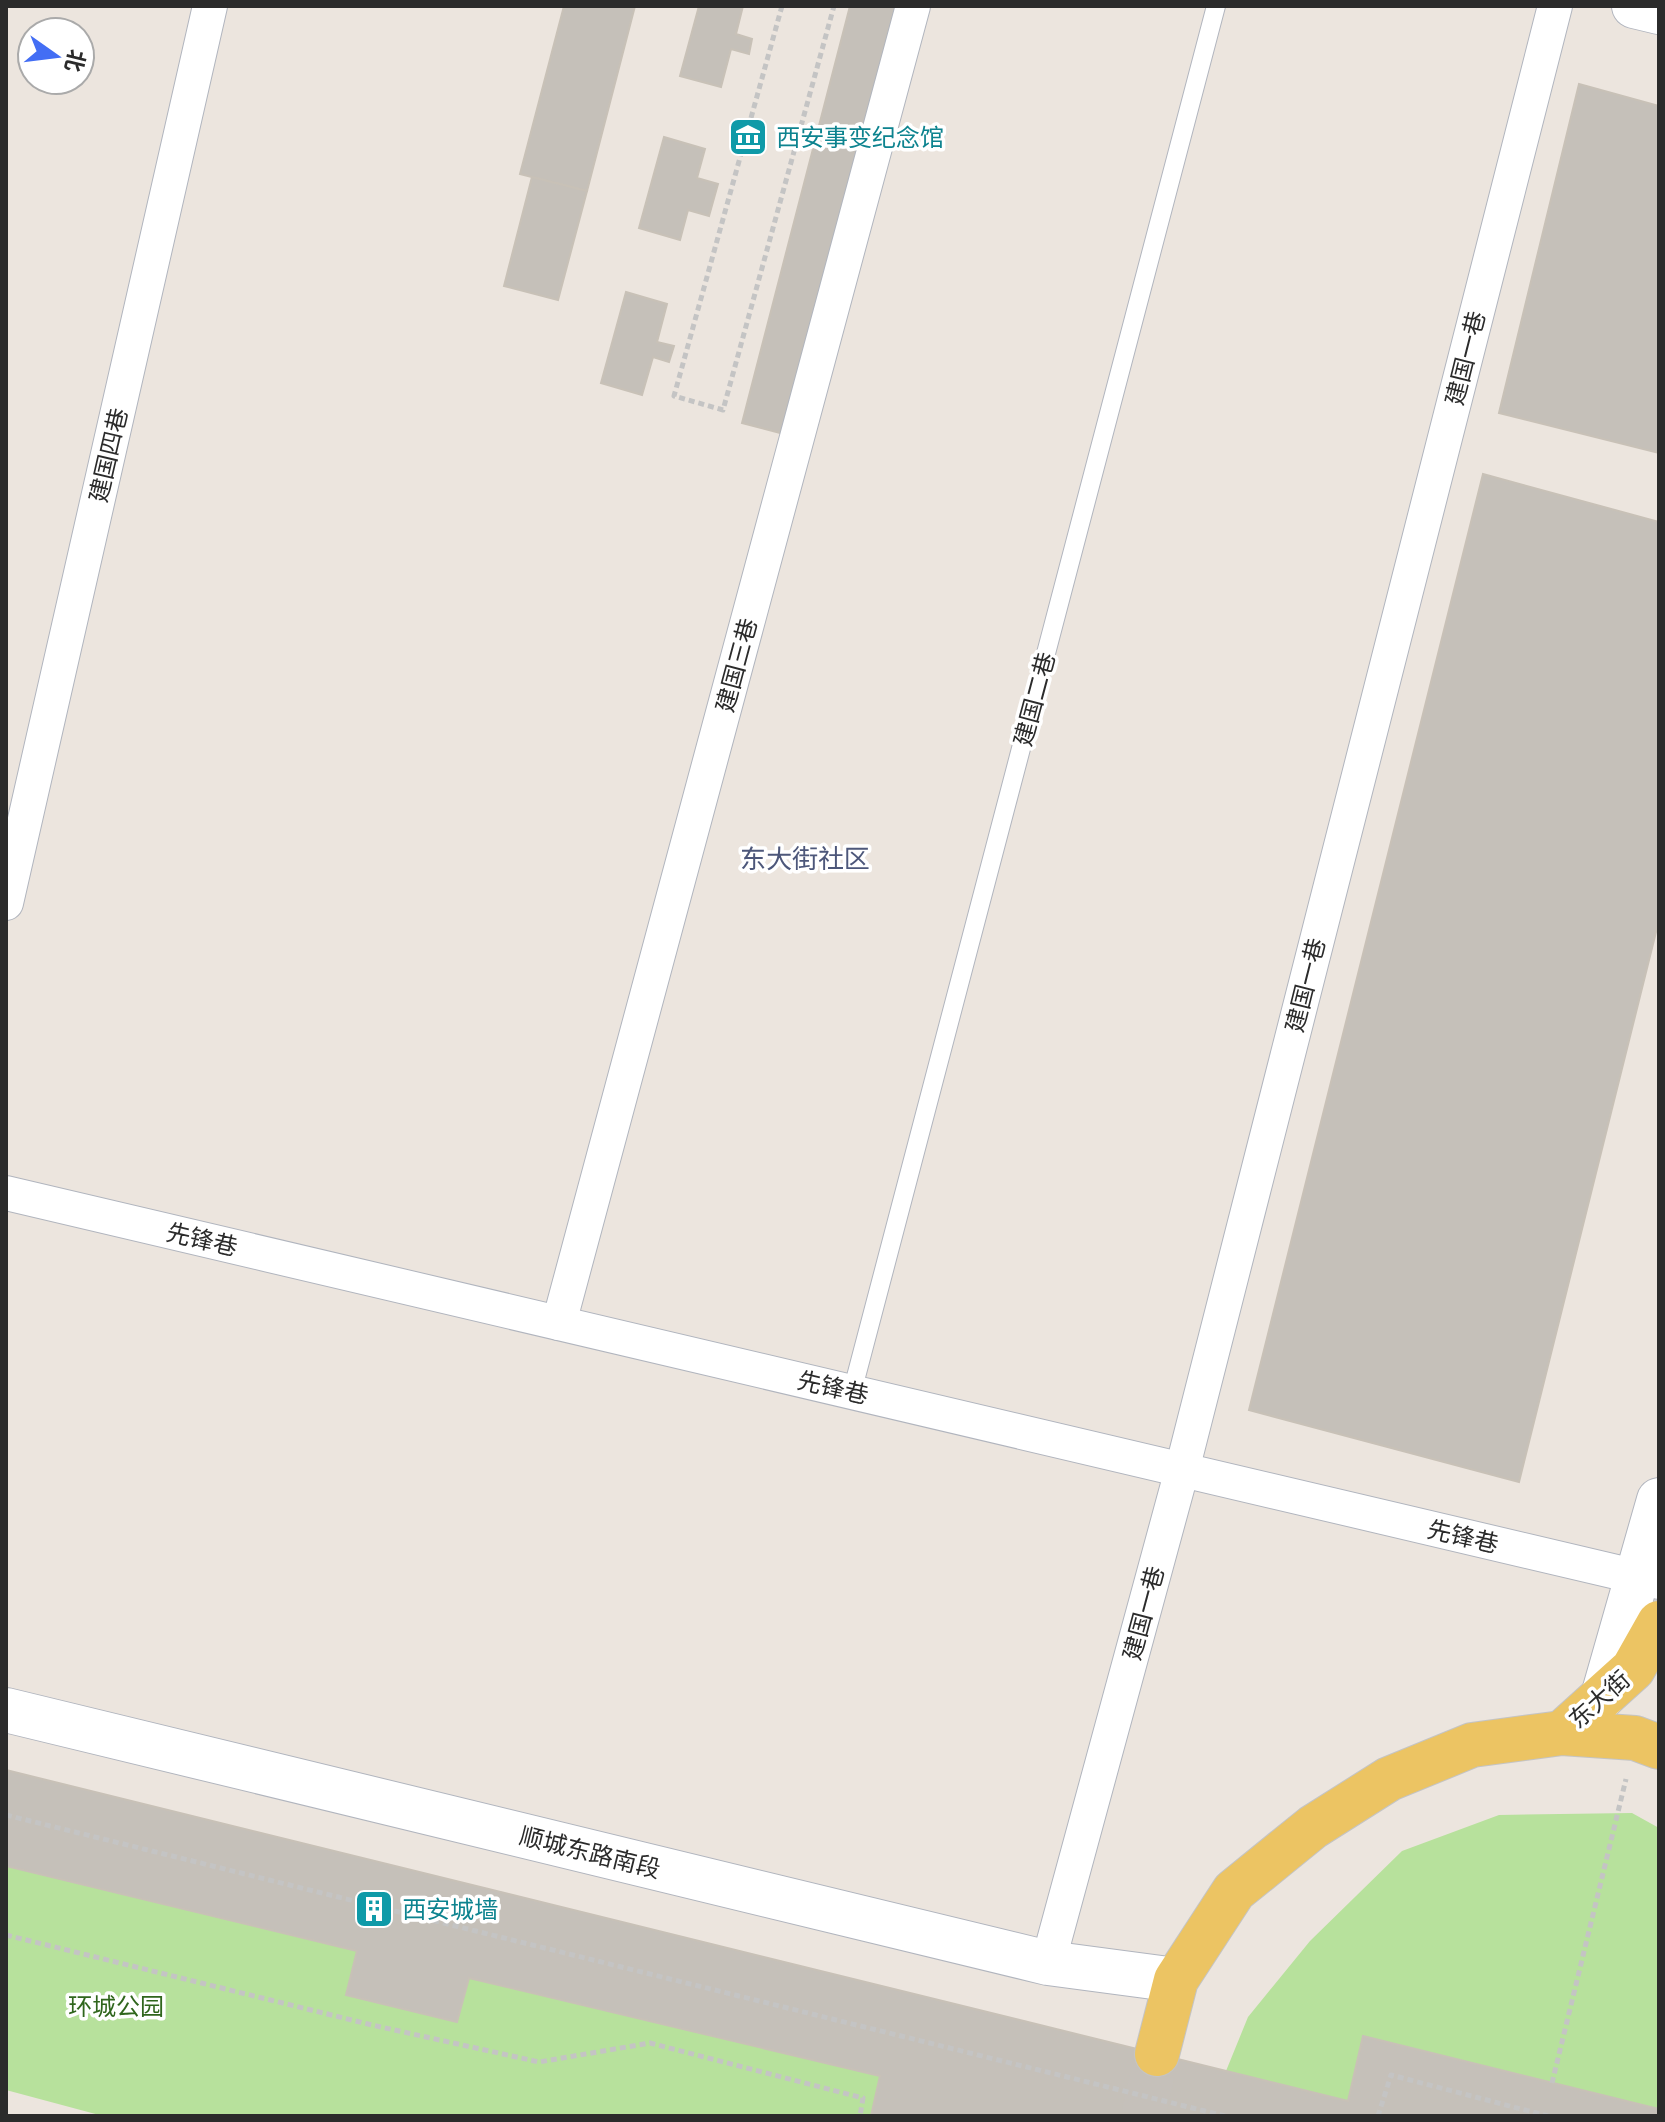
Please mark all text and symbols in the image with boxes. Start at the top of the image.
north arrow [16,16,96,96]
text: 北 [59,47,92,75]
museum icon: 西安事变纪念馆 [727,116,769,158]
place label: 西安事变纪念馆 [776,122,944,152]
street label: 建国一巷 [1439,308,1491,408]
street label: 建国四巷 [83,405,133,505]
street label: 建国三巷 [709,615,763,715]
street label: 建国二巷 [1007,649,1061,749]
district label: 东大街社区 [740,842,870,875]
street label: 建国一巷 [1279,935,1331,1035]
street label: 先锋巷 [164,1216,240,1262]
street label: 先锋巷 [795,1364,871,1410]
street label: 先锋巷 [1425,1513,1501,1559]
street label: 建国一巷 [1116,1563,1170,1663]
street label: 东大街 [1562,1664,1636,1734]
street label: 顺城东路南段 [517,1820,663,1884]
building icon: 西安城墙 [353,1888,395,1930]
place label: 西安城墙 [402,1894,498,1924]
park label: 环城公园 [68,1991,164,2021]

